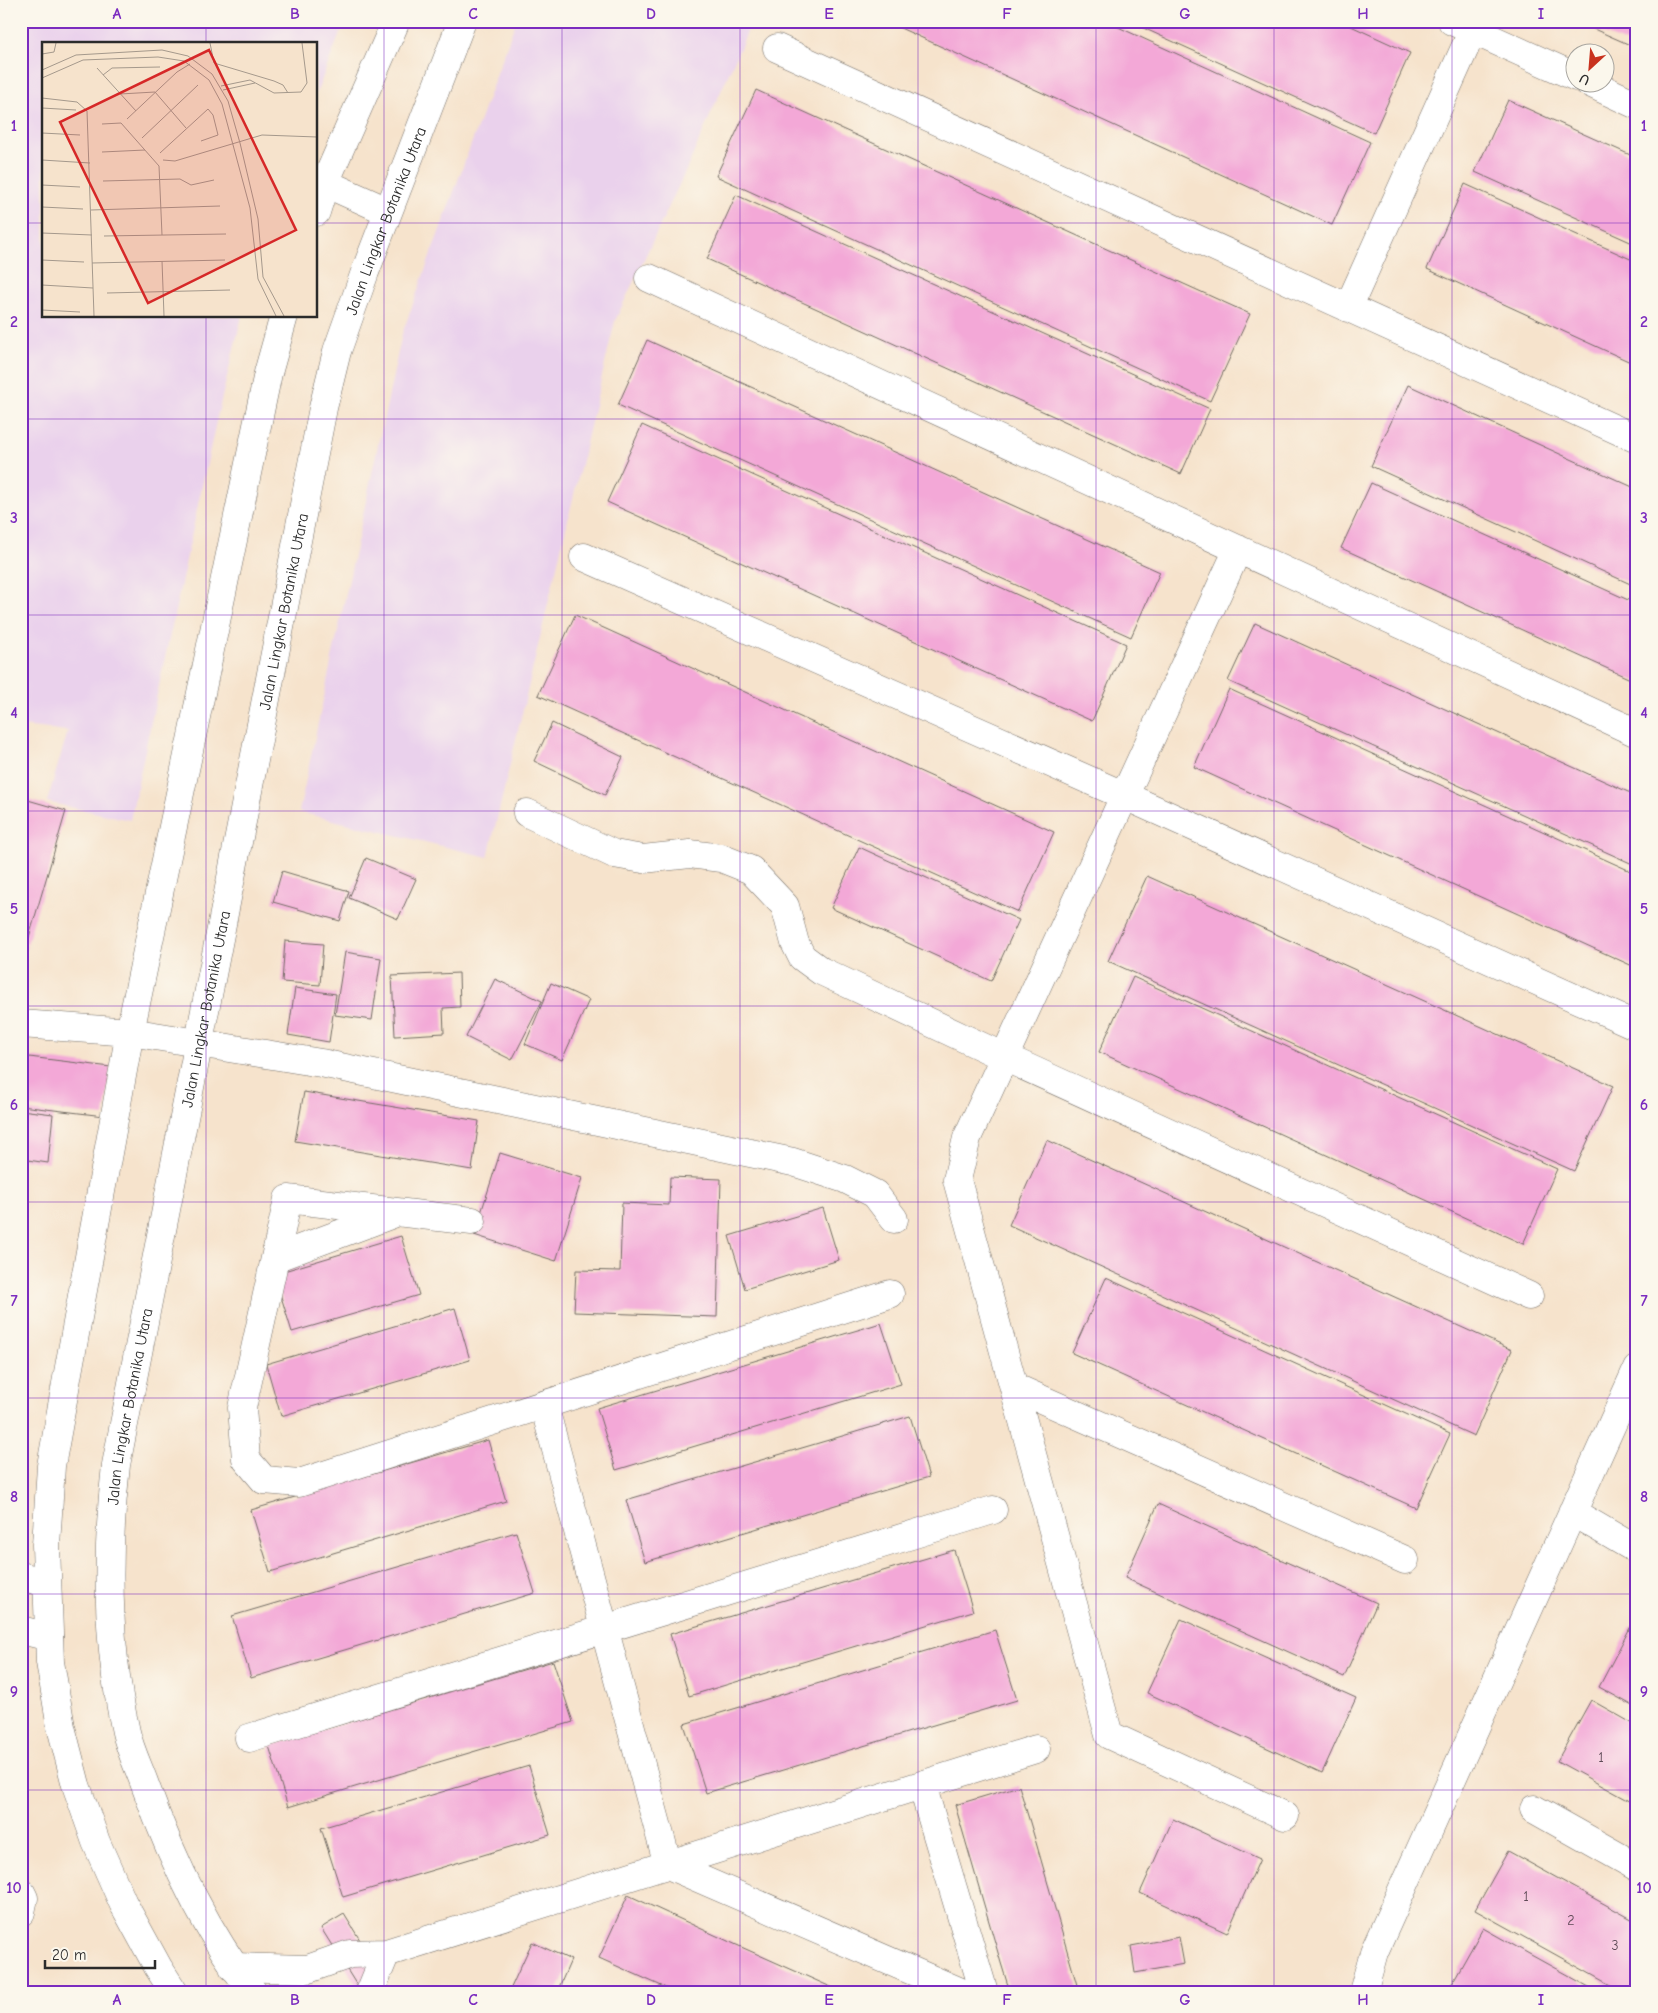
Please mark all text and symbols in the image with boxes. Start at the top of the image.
text: A [113,5,122,23]
text: B [290,5,300,23]
text: C [468,5,478,23]
text: D [646,5,656,23]
text: E [824,5,834,23]
text: F [1002,5,1012,23]
text: G [1179,5,1191,23]
text: H [1357,5,1369,23]
text: I [1538,5,1544,23]
inset map [42,42,318,318]
north arrow [1566,42,1616,92]
text: U [1577,70,1592,89]
text: 1 [11,117,17,135]
text: 1 [1641,117,1647,135]
street label: Jalan Lingkar Botanika Utara [342,124,430,318]
text: 2 [10,313,18,331]
text: 2 [1640,313,1648,331]
text: 3 [10,509,18,527]
text: 3 [1640,509,1648,527]
street label: Jalan Lingkar Botanika Utara [256,512,312,711]
text: 4 [10,704,18,722]
text: 4 [1640,704,1648,722]
text: 5 [10,900,18,918]
text: 5 [1640,900,1648,918]
street label: Jalan Lingkar Botanika Utara [178,909,234,1109]
text: 6 [10,1096,18,1114]
text: 6 [1640,1096,1648,1114]
text: 7 [10,1292,18,1310]
text: 7 [1640,1292,1648,1310]
street label: Jalan Lingkar Botanika Utara [104,1307,157,1506]
text: 8 [10,1488,18,1506]
text: 8 [1640,1488,1648,1506]
text: 9 [10,1683,18,1701]
text: 9 [1640,1683,1648,1701]
house number: 1 [1598,1749,1604,1766]
text: 10 [6,1879,22,1897]
text: 10 [1636,1879,1652,1897]
house number: 1 [1523,1888,1529,1905]
house number: 2 [1567,1912,1575,1929]
house number: 3 [1611,1937,1619,1954]
scale bar [45,1938,155,1970]
text: 20 m [52,1946,86,1964]
text: A [113,1991,122,2009]
text: B [290,1991,300,2009]
text: C [468,1991,478,2009]
text: D [646,1991,656,2009]
text: E [824,1991,834,2009]
text: F [1002,1991,1012,2009]
text: G [1179,1991,1191,2009]
text: H [1357,1991,1369,2009]
text: I [1538,1991,1544,2009]

